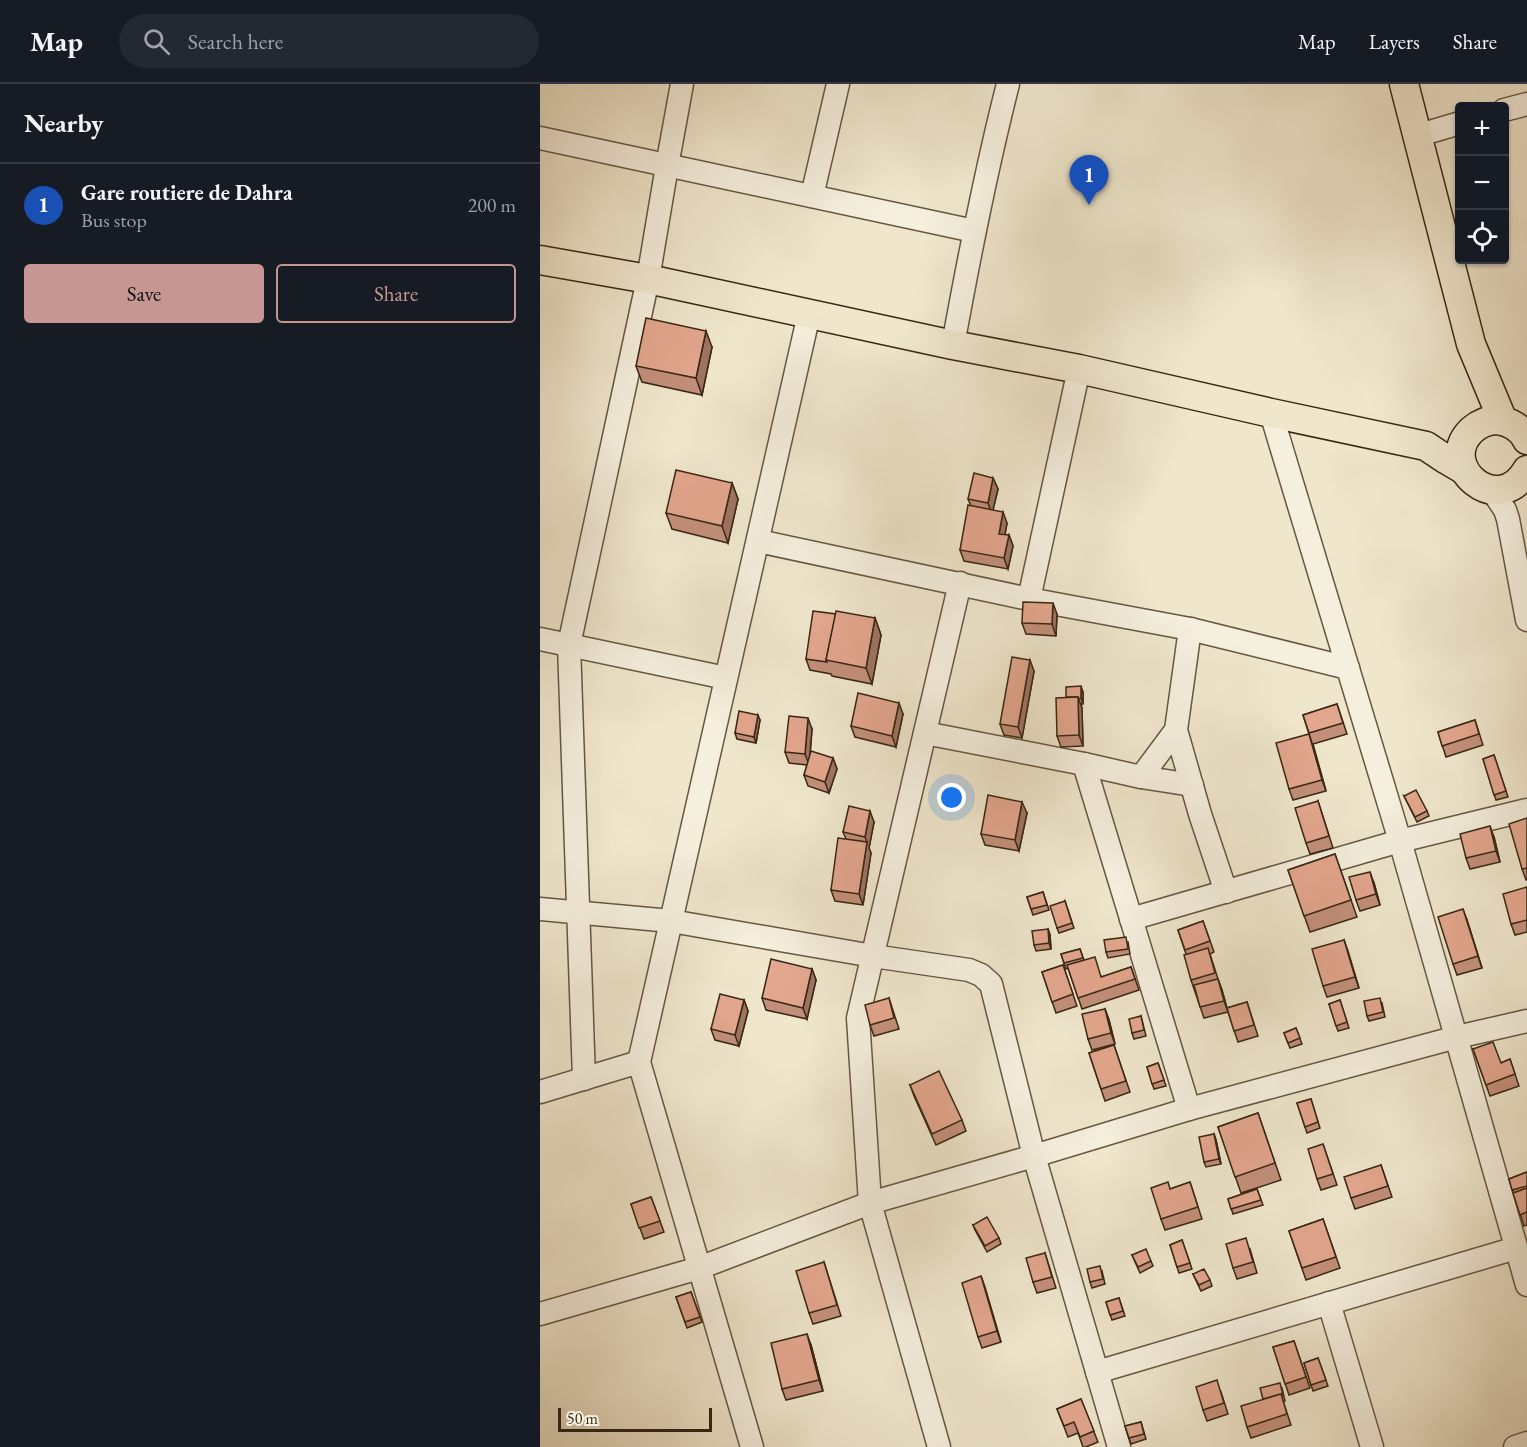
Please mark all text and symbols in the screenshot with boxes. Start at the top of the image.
search box [119,14,539,68]
text: Map [30,23,83,59]
icon: search [140,25,173,58]
text: Search here [188,27,283,56]
text: Map [1298,28,1336,55]
text: Layers [1369,28,1420,55]
text: Share [1453,28,1497,55]
map controls [1455,102,1509,264]
button: + [1455,102,1509,156]
text: Nearby [24,106,104,140]
pin: 1 [1070,156,1108,205]
button: − [1455,156,1509,210]
text: Gare routiere de Dahra [81,178,293,207]
text: 1 [38,192,49,218]
text: 200 m [468,192,516,218]
text: Bus stop [81,207,147,233]
button: locate [1455,210,1509,264]
button: Save [24,264,264,323]
button: Share [276,264,516,323]
your location [937,783,966,812]
scale bar [558,1405,712,1432]
text: 50 m [567,1408,598,1429]

